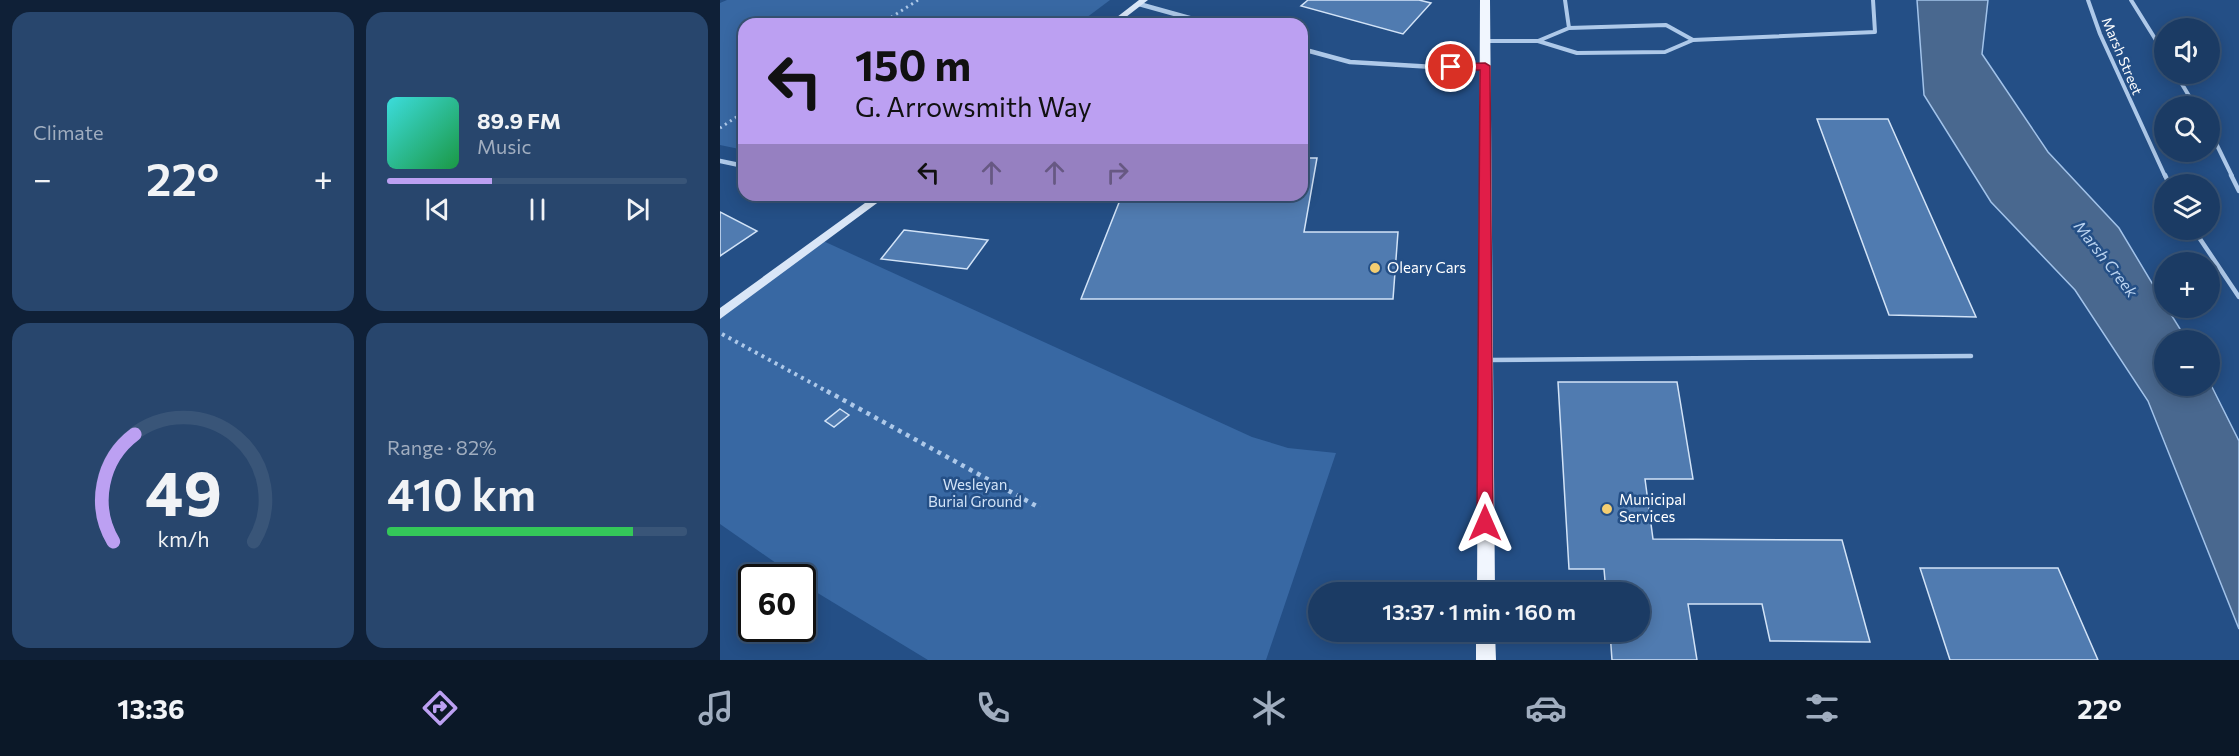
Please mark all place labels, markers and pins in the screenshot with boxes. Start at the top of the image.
pin [1425,41,1476,92]
place label: Oleary Cars [1387,258,1466,276]
marker: Oleary Cars [1368,261,1382,275]
place label: Municipal Services [1619,490,1686,525]
marker: Municipal Services [1600,502,1614,516]

